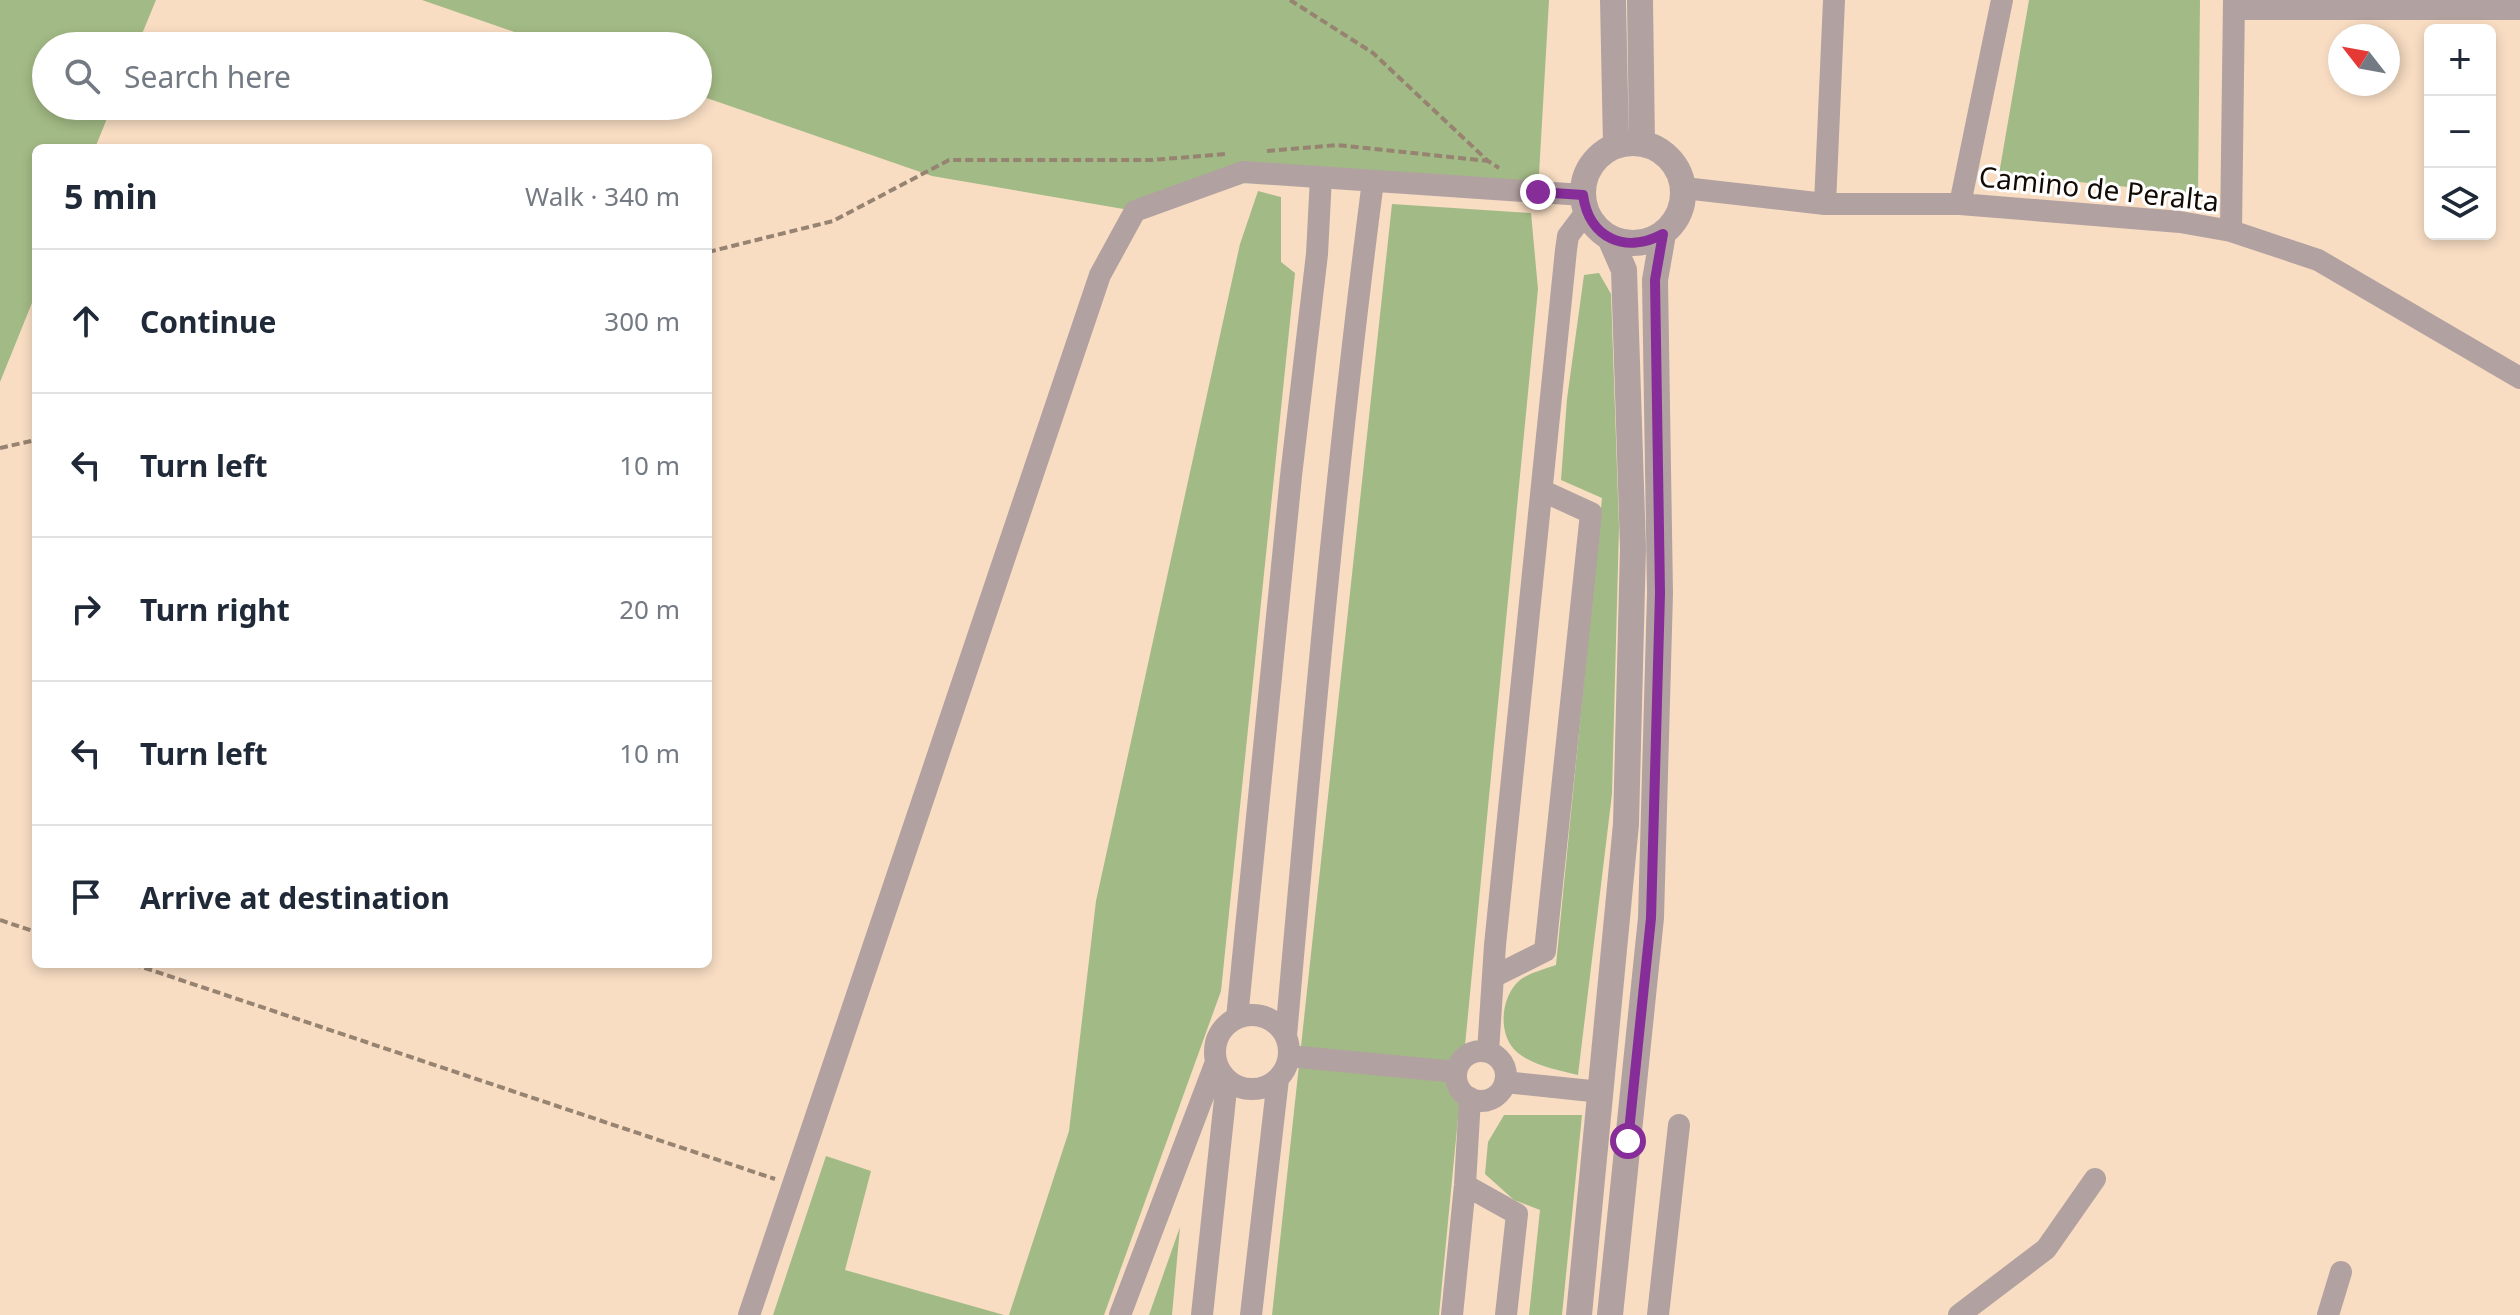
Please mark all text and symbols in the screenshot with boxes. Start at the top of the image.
north arrow [2328,24,2400,96]
map controls [2424,24,2496,240]
button: + [2424,24,2496,96]
search box [32,32,712,120]
icon: search [60,54,104,98]
text: Search here [124,56,291,97]
button: − [2424,96,2496,168]
street label: Camino de Peralta [1977,157,2221,219]
button: layers [2424,168,2496,240]
text: 5 min [64,173,158,219]
route end [1520,174,1556,210]
text: Walk · 340 m [525,178,680,214]
icon: ahead [64,299,108,343]
text: Continue [140,301,276,342]
text: 300 m [604,303,680,339]
icon: left [64,443,108,487]
text: Turn left [140,445,268,486]
text: 10 m [619,447,680,483]
icon: right [64,587,108,631]
text: Turn right [140,589,290,630]
text: 20 m [619,591,680,627]
icon: left [64,731,108,775]
text: Turn left [140,733,268,774]
text: 10 m [619,735,680,771]
icon: arrive [64,875,108,919]
text: Arrive at destination [140,877,450,918]
route start [1610,1123,1646,1159]

